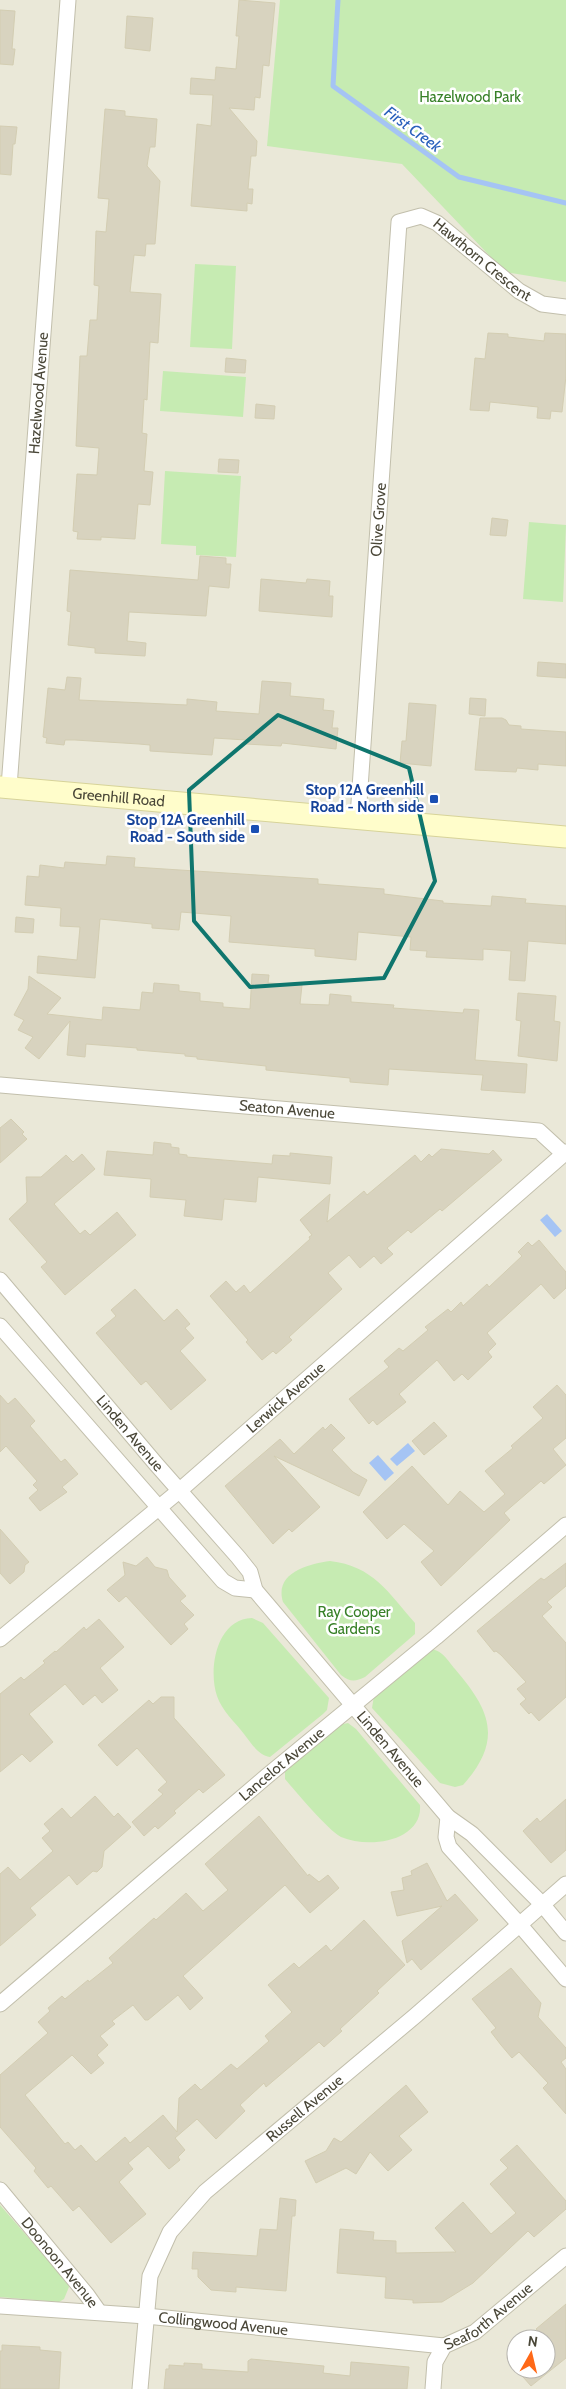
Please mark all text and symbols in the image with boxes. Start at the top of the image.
park label: Hazelwood Park [419,88,521,106]
water label: First Creek [381,102,446,157]
street label: Hawthorn Crescent [429,214,534,305]
street label: Hazelwood Avenue [25,331,52,455]
street label: Olive Grove [367,482,390,557]
place label: Stop 12A Greenhill Road - North side [305,781,424,816]
street label: Greenhill Road [72,784,165,811]
marker: Stop 12A Greenhill Road - North side [428,793,440,805]
place label: Stop 12A Greenhill Road - South side [126,811,245,846]
marker: Stop 12A Greenhill Road - South side [249,823,261,835]
street label: Seaton Avenue [238,1096,336,1123]
street label: Lerwick Avenue [243,1358,329,1437]
street label: Linden Avenue [93,1391,168,1475]
park label: Ray Cooper Gardens [317,1603,391,1638]
street label: Linden Avenue [353,1707,428,1791]
street label: Lancelot Avenue [236,1723,328,1805]
street label: Russell Avenue [263,2071,347,2146]
street label: Doonoon Avenue [17,2214,102,2311]
street label: Seaforth Avenue [441,2279,537,2354]
street label: Collingwood Avenue [158,2308,289,2339]
north arrow [506,2329,556,2379]
text: N [527,2332,539,2351]

